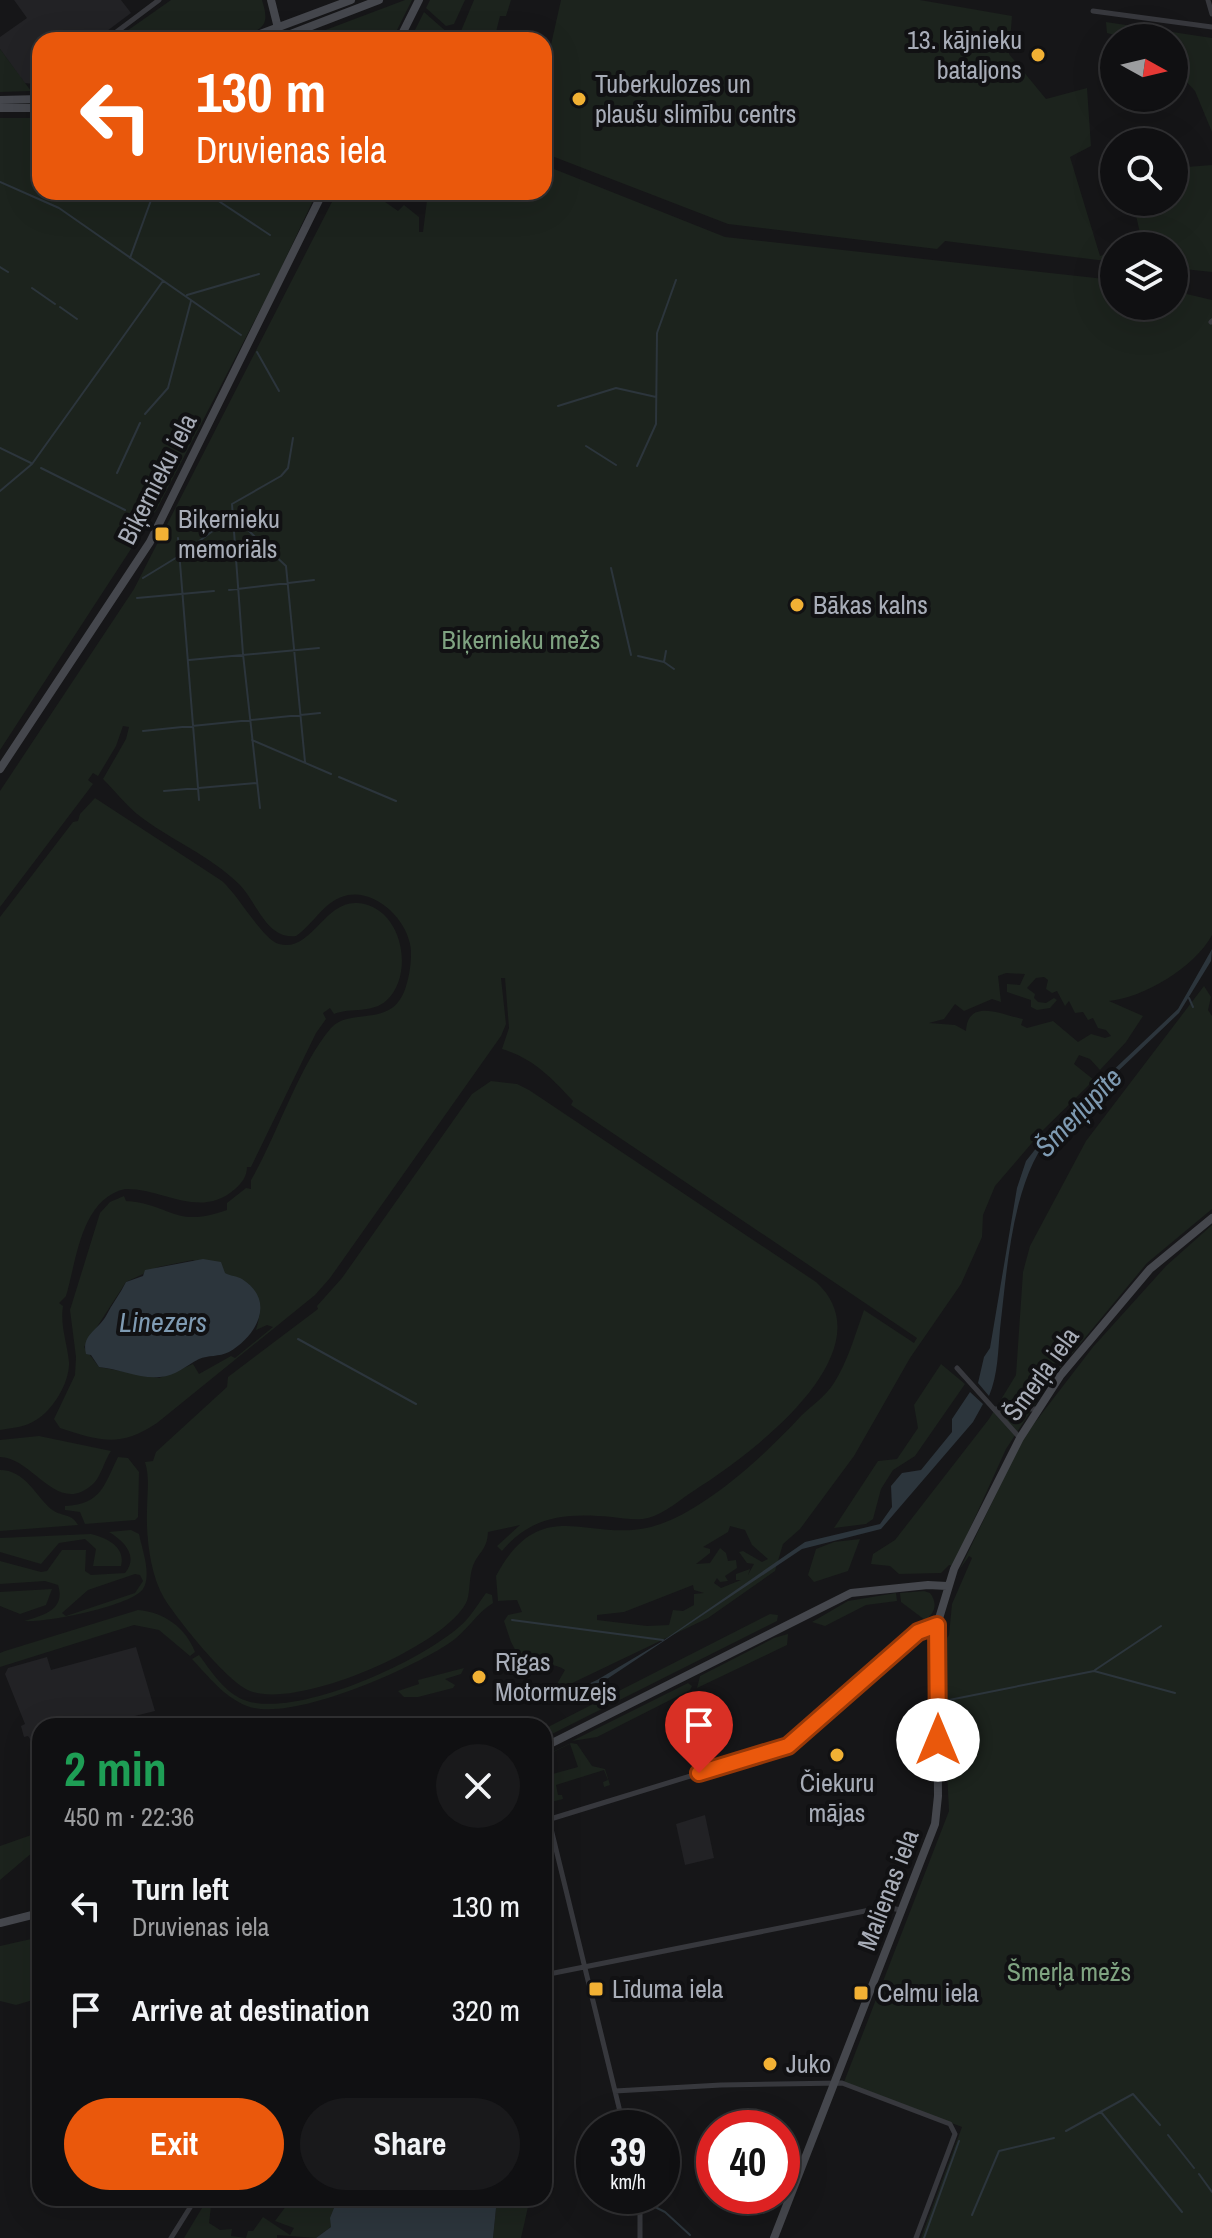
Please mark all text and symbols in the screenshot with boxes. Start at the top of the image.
place label: 13. kājnieku bataljons [907,22,1022,87]
north arrow [1100,24,1188,112]
map controls [1100,24,1188,320]
marker: 13. kājnieku bataljons [1029,46,1047,64]
text: 130 m [196,54,326,129]
icon: left [64,64,168,168]
place label: Tuberkulozes un plaušu slimību centrs [595,66,796,131]
marker: Tuberkulozes un plaušu slimību centrs [570,90,588,108]
text: Druvienas iela [196,126,386,174]
button: search [1100,128,1188,216]
button: layers [1100,232,1188,320]
street label: Biķernieku iela [109,407,204,550]
place label: Biķernieku memoriāls [178,501,280,566]
marker: Biķernieku memoriāls [153,525,171,543]
place label: Bākas kalns [813,587,928,622]
marker: Bākas kalns [788,596,806,614]
park label: Biķernieku mežs [442,622,600,657]
water label: Šmerļupīte [1026,1059,1130,1165]
water label: Linezers [119,1303,207,1341]
street label: Šmerļa iela [995,1320,1087,1428]
place label: Rīgas Motormuzejs [495,1644,617,1709]
marker: Rīgas Motormuzejs [470,1668,488,1686]
pin [665,1691,733,1773]
position arrow [896,1698,980,1782]
icon: arrive [677,1703,721,1747]
text: 2 min [64,1736,167,1801]
button: close [436,1744,520,1828]
marker: Čiekuru mājas [828,1746,846,1764]
place label: Čiekuru mājas [800,1765,874,1830]
text: 450 m · 22:36 [64,1799,194,1834]
street label: Malienas iela [848,1824,927,1955]
text: Turn left [132,1869,229,1909]
icon: left [64,1884,108,1928]
text: 130 m [452,1886,520,1926]
text: Druvienas iela [132,1909,269,1944]
park label: Šmerļa mežs [1007,1954,1131,1989]
place label: Līduma iela [612,1971,724,2006]
place label: Celmu iela [877,1975,979,2010]
marker: Līduma iela [587,1980,605,1998]
marker: Celmu iela [852,1984,870,2002]
icon: arrive [64,1988,108,2032]
text: Arrive at destination [132,1990,370,2030]
text: 320 m [452,1990,520,2030]
place label: Juko [786,2046,831,2081]
marker: Juko [761,2055,779,2073]
button: Exit [64,2098,284,2190]
button: Share [300,2098,520,2190]
speed limit sign: 40 [696,2110,800,2214]
text: 39 [610,2125,646,2178]
text: km/h [610,2168,646,2195]

